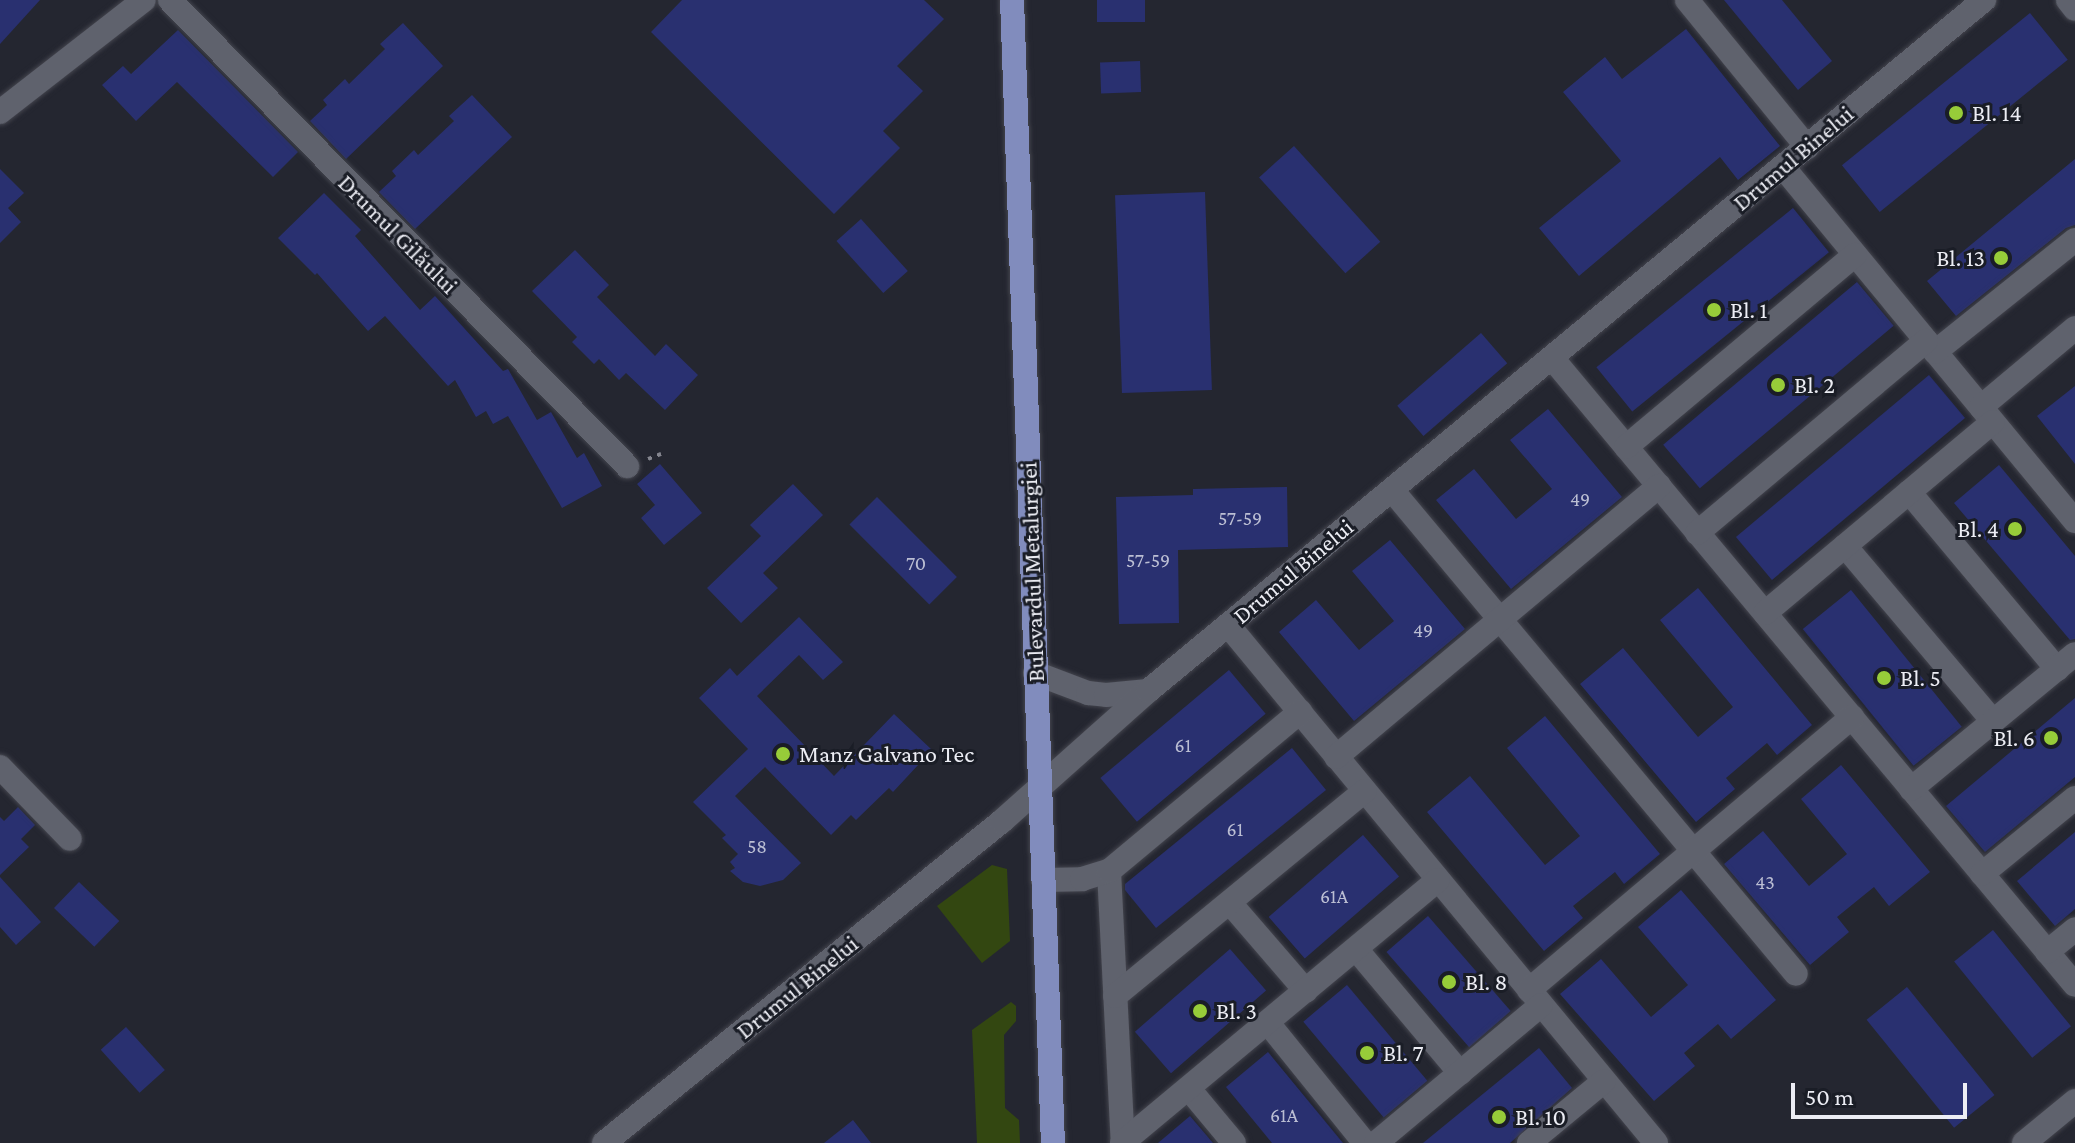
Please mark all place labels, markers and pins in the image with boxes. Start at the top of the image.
place label: Bl. 14 [1972,99,2022,127]
marker: Bl. 14 [1947,104,1965,122]
place label: Bl. 13 [1936,244,1985,272]
marker: Bl. 13 [1992,249,2010,267]
place label: Bl. 1 [1730,296,1767,324]
marker: Bl. 1 [1705,301,1723,319]
place label: Bl. 2 [1794,371,1835,399]
marker: Bl. 2 [1769,376,1787,394]
place label: Bl. 4 [1957,515,1999,543]
marker: Bl. 4 [2006,520,2024,538]
place label: Bl. 5 [1900,664,1941,692]
marker: Bl. 5 [1875,669,1893,687]
place label: Bl. 6 [1993,724,2035,752]
marker: Bl. 6 [2042,729,2060,747]
place label: Manz Galvano Tec [799,740,974,768]
marker: Manz Galvano Tec [774,745,792,763]
place label: Bl. 8 [1465,968,1507,996]
marker: Bl. 8 [1440,973,1458,991]
place label: Bl. 3 [1216,997,1257,1025]
marker: Bl. 3 [1191,1002,1209,1020]
place label: Bl. 7 [1383,1039,1423,1067]
marker: Bl. 7 [1358,1044,1376,1062]
place label: Bl. 10 [1515,1103,1566,1131]
marker: Bl. 10 [1490,1108,1508,1126]

